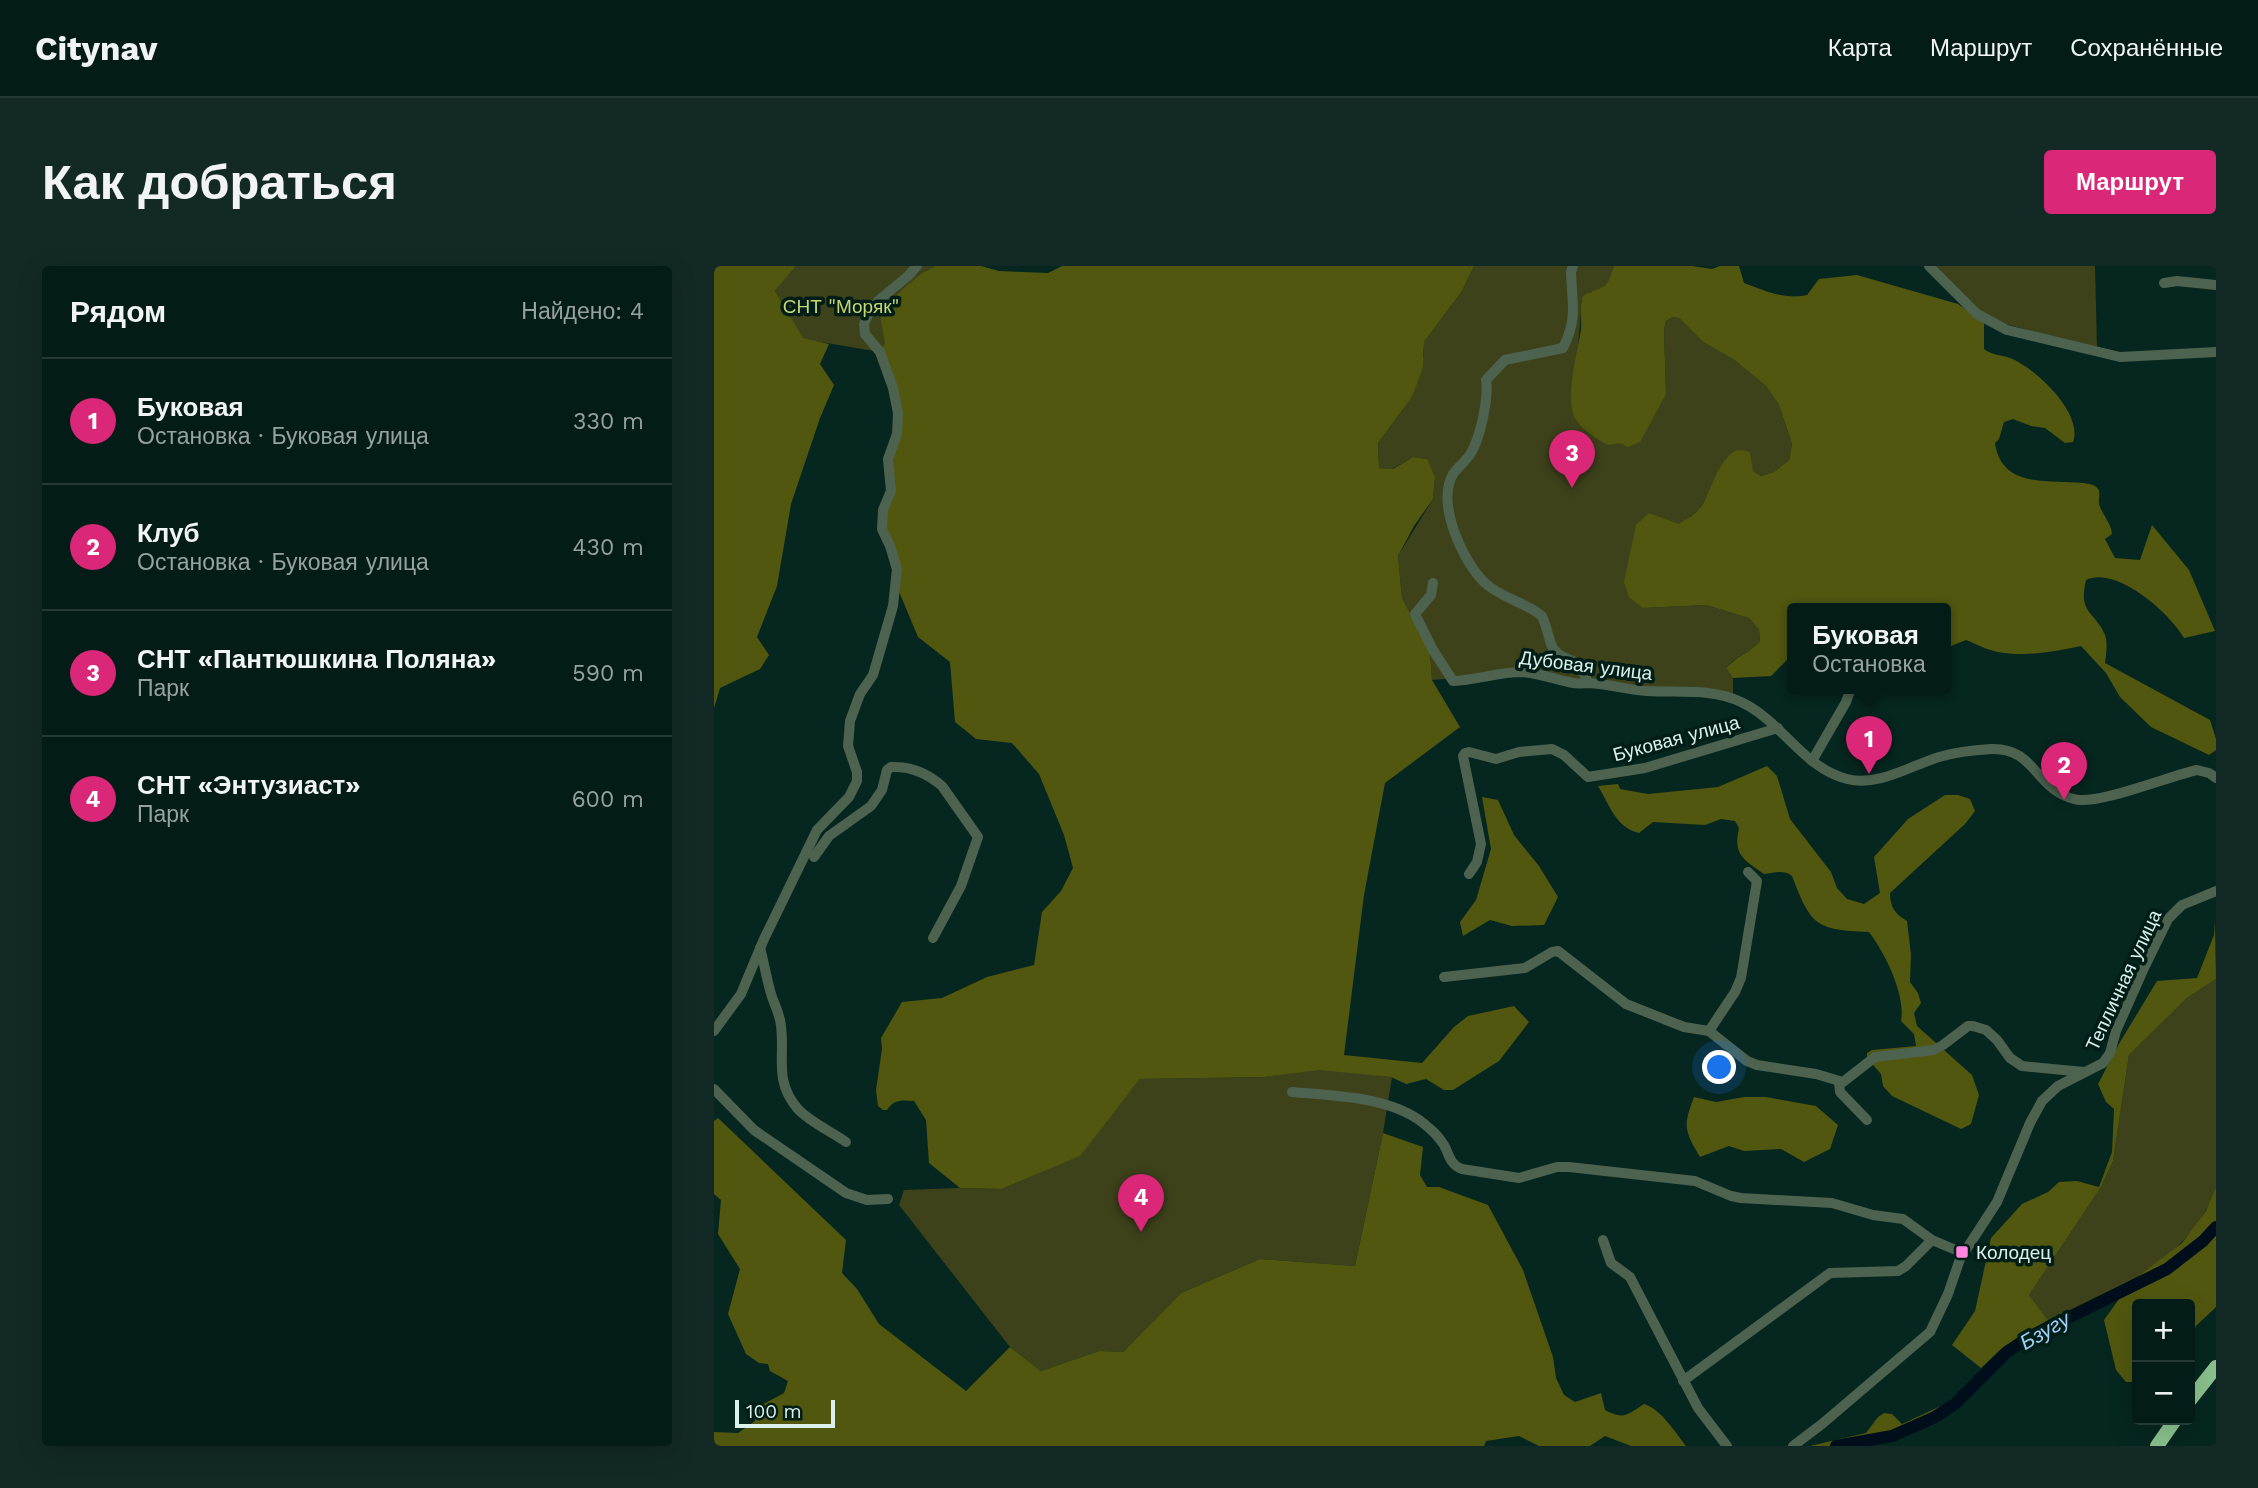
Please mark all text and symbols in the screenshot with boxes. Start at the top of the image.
text: Citynav [35,29,157,68]
text: Карта [1828,34,1892,62]
text: Маршрут [1930,34,2032,62]
text: Сохранённые [2070,34,2223,62]
button: Маршрут [2044,150,2216,214]
text: Как добраться [42,153,397,211]
text: Рядом [70,294,166,329]
park label: СНТ "Моряк" [783,295,899,318]
text: Найдено: 4 [521,298,644,325]
text: Буковая [137,392,244,422]
text: 1 [88,408,98,435]
text: 330 m [573,408,644,435]
text: Остановка · Буковая улица [137,423,429,450]
pin: 3 [1549,430,1595,488]
text: Клуб [137,518,200,548]
text: 2 [86,534,100,561]
text: 430 m [572,534,644,561]
text: Остановка · Буковая улица [137,549,429,576]
popup [1787,603,1951,694]
text: Буковая [1812,620,1919,650]
text: СНТ «Пантюшкина Поляна» [137,644,496,674]
street label: Дубовая улица [1518,646,1654,685]
text: Остановка [1812,651,1926,678]
text: 3 [86,660,100,687]
text: 590 m [572,660,644,687]
text: Парк [137,675,189,702]
street label: Буковая улица [1610,710,1742,766]
pin: 1 [1846,716,1892,774]
pin: 2 [2041,742,2087,800]
text: СНТ «Энтузиаст» [137,770,361,800]
text: 4 [86,786,100,813]
text: 600 m [572,786,644,813]
text: Парк [137,801,189,828]
street label: Тепличная улица [2081,906,2166,1054]
your location [1702,1050,1736,1084]
pin: 4 [1118,1174,1164,1232]
place label: Колодец [1976,1241,2051,1264]
marker: Колодец [1954,1244,1970,1260]
map controls [2132,1299,2195,1425]
button: + [2132,1299,2195,1362]
water label: Бзугу [2015,1305,2076,1355]
button: − [2132,1362,2195,1425]
scale bar [735,1397,835,1429]
text: 100 m [746,1400,802,1423]

